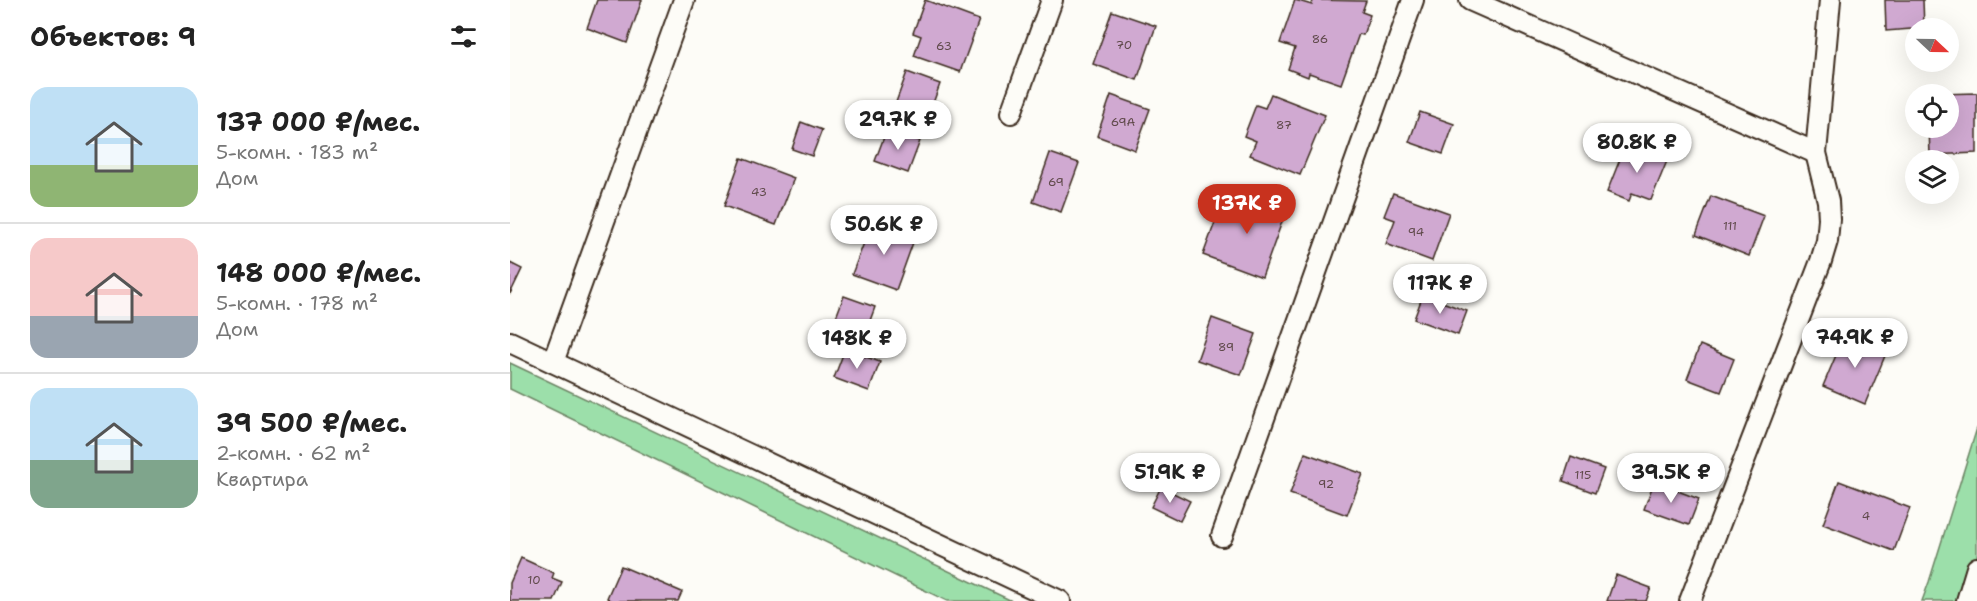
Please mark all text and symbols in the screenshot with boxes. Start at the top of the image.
north arrow [1905,18,1959,72]
map controls [1905,18,1959,204]
text: Объектов: 9 [30,19,196,54]
icon: filters [447,20,480,53]
house number: 86 [1312,31,1328,47]
house number: 70 [1116,37,1132,53]
house number: 63 [936,38,952,54]
button: locate [1905,84,1959,138]
pin: 29.7K ₽ [843,100,953,151]
text: 137 000 ₽/мес. [216,104,420,139]
text: 29.7K ₽ [859,106,937,132]
icon: home [78,111,150,183]
house number: 69А [1111,114,1136,130]
house number: 87 [1276,117,1292,133]
pin: 80.8K ₽ [1582,123,1692,174]
text: 80.8K ₽ [1597,129,1677,155]
text: 5-комн. · 183 m² [216,139,378,165]
button: layers [1905,150,1959,204]
text: Дом [216,165,258,191]
house number: 69 [1048,174,1064,190]
house number: 43 [751,184,767,200]
pin: 137K ₽ [1198,184,1296,235]
text: 137K ₽ [1212,190,1282,216]
pin: 50.6K ₽ [829,205,939,256]
text: 50.6K ₽ [844,211,924,237]
house number: 111 [1723,218,1737,234]
house number: 94 [1408,224,1424,240]
text: 148 000 ₽/мес. [216,255,421,290]
icon: home [78,262,150,334]
pin: 117K ₽ [1391,264,1489,315]
text: 117K ₽ [1407,270,1473,296]
text: 5-комн. · 178 m² [216,290,378,316]
text: Дом [216,316,258,342]
pin: 74.9K ₽ [1800,318,1910,369]
pin: 148K ₽ [808,319,906,370]
text: 74.9K ₽ [1816,324,1894,350]
text: 148K ₽ [821,325,893,351]
house number: 89 [1218,339,1234,355]
text: 39 500 ₽/мес. [216,405,407,440]
icon: home [78,412,150,484]
text: 2-комн. · 62 m² [216,440,370,466]
pin: 51.9K ₽ [1115,453,1225,504]
pin: 39.5K ₽ [1616,453,1726,504]
text: 51.9K ₽ [1134,459,1206,485]
text: 39.5K ₽ [1631,459,1711,485]
text: Квартира [216,466,308,492]
house number: 115 [1575,467,1591,483]
house number: 92 [1318,476,1334,492]
house number: 4 [1862,508,1870,524]
house number: 10 [527,572,541,588]

